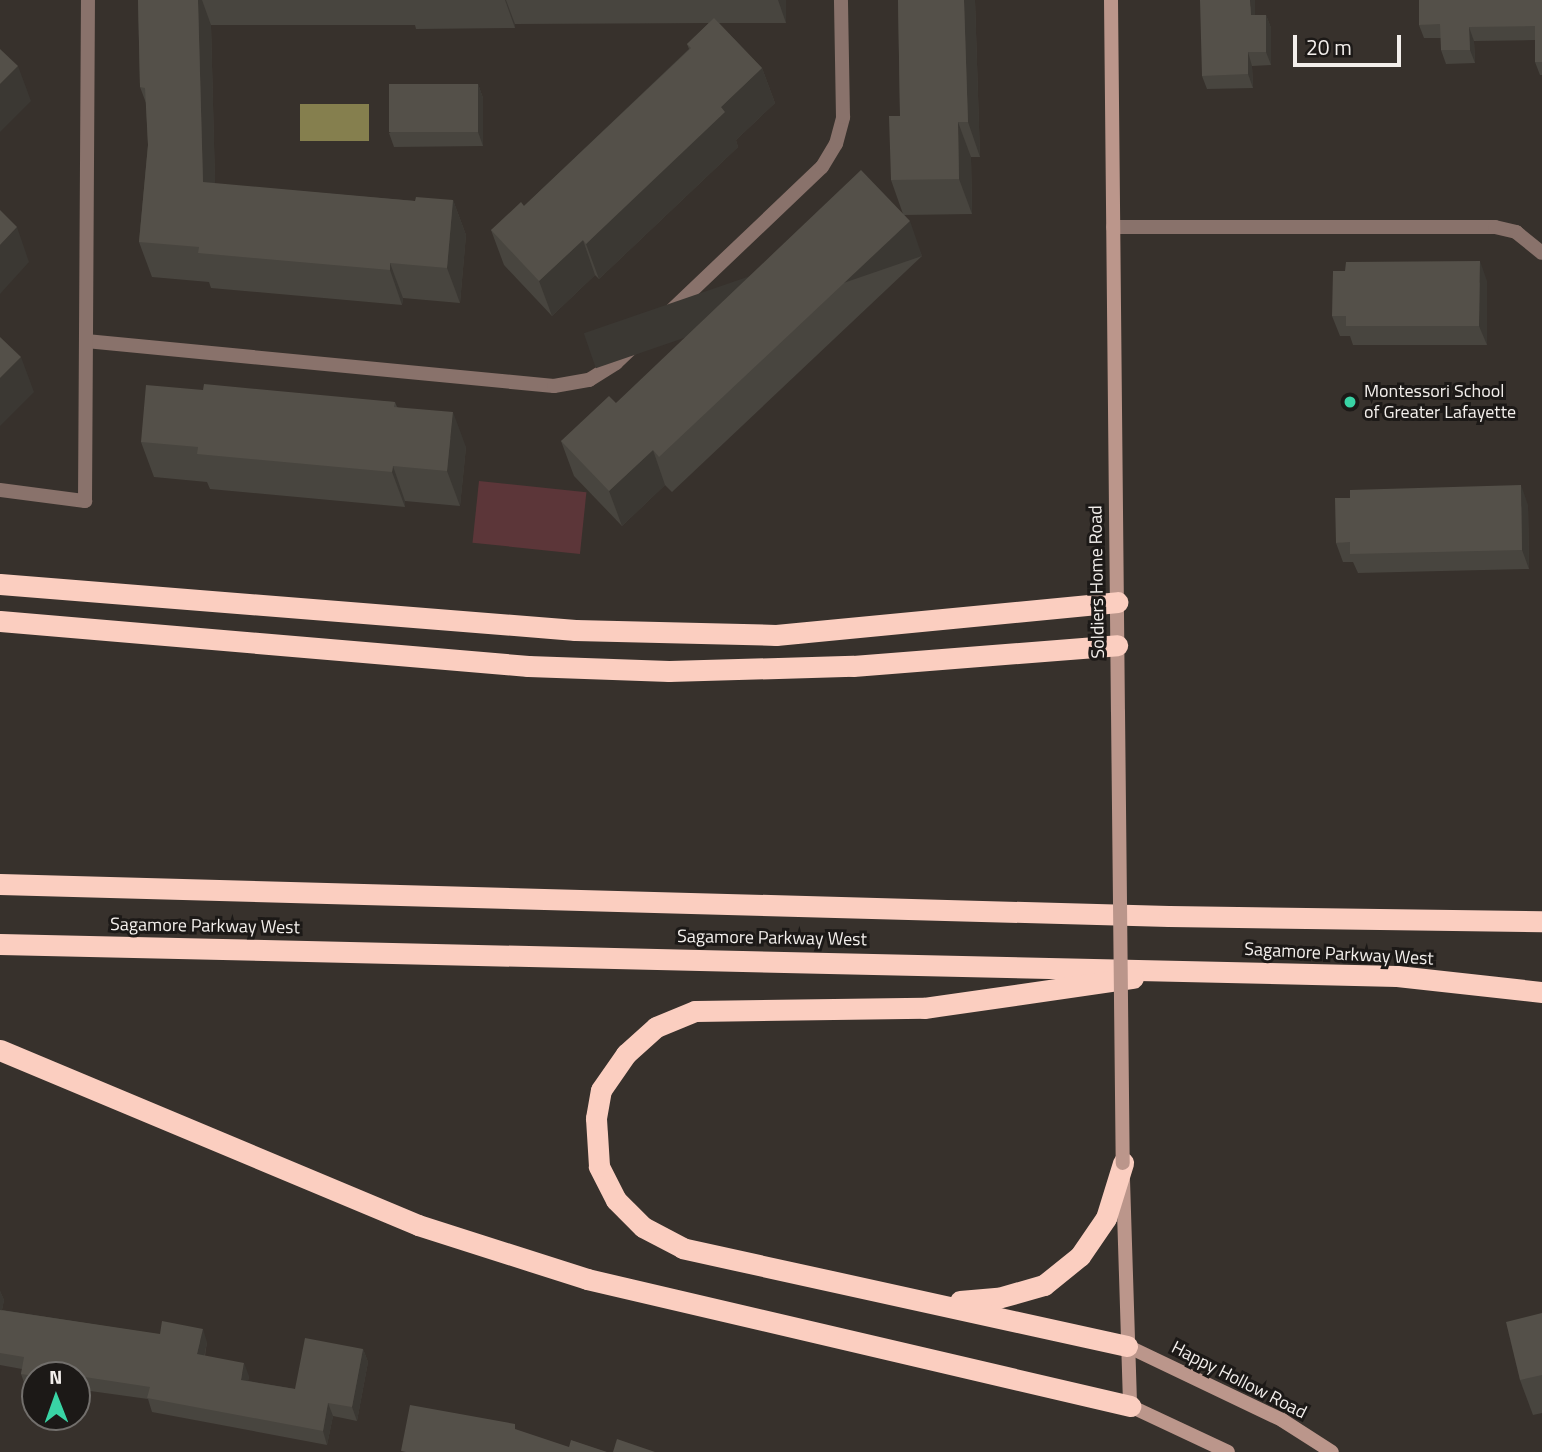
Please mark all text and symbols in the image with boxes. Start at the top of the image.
scale bar [1297,21,1406,65]
text: 20 m [1306,31,1352,63]
place label: Montessori School of Greater Lafayette [1364,381,1516,424]
marker: Montessori School of Greater Lafayette [1342,394,1358,410]
street label: Soldiers Home Road [1085,505,1109,659]
street label: Sagamore Parkway West [110,914,300,938]
street label: Sagamore Parkway West [677,926,867,950]
street label: Sagamore Parkway West [1244,938,1434,970]
street label: Happy Hollow Road [1168,1337,1310,1423]
north arrow [21,1361,91,1431]
text: N [49,1362,62,1391]

